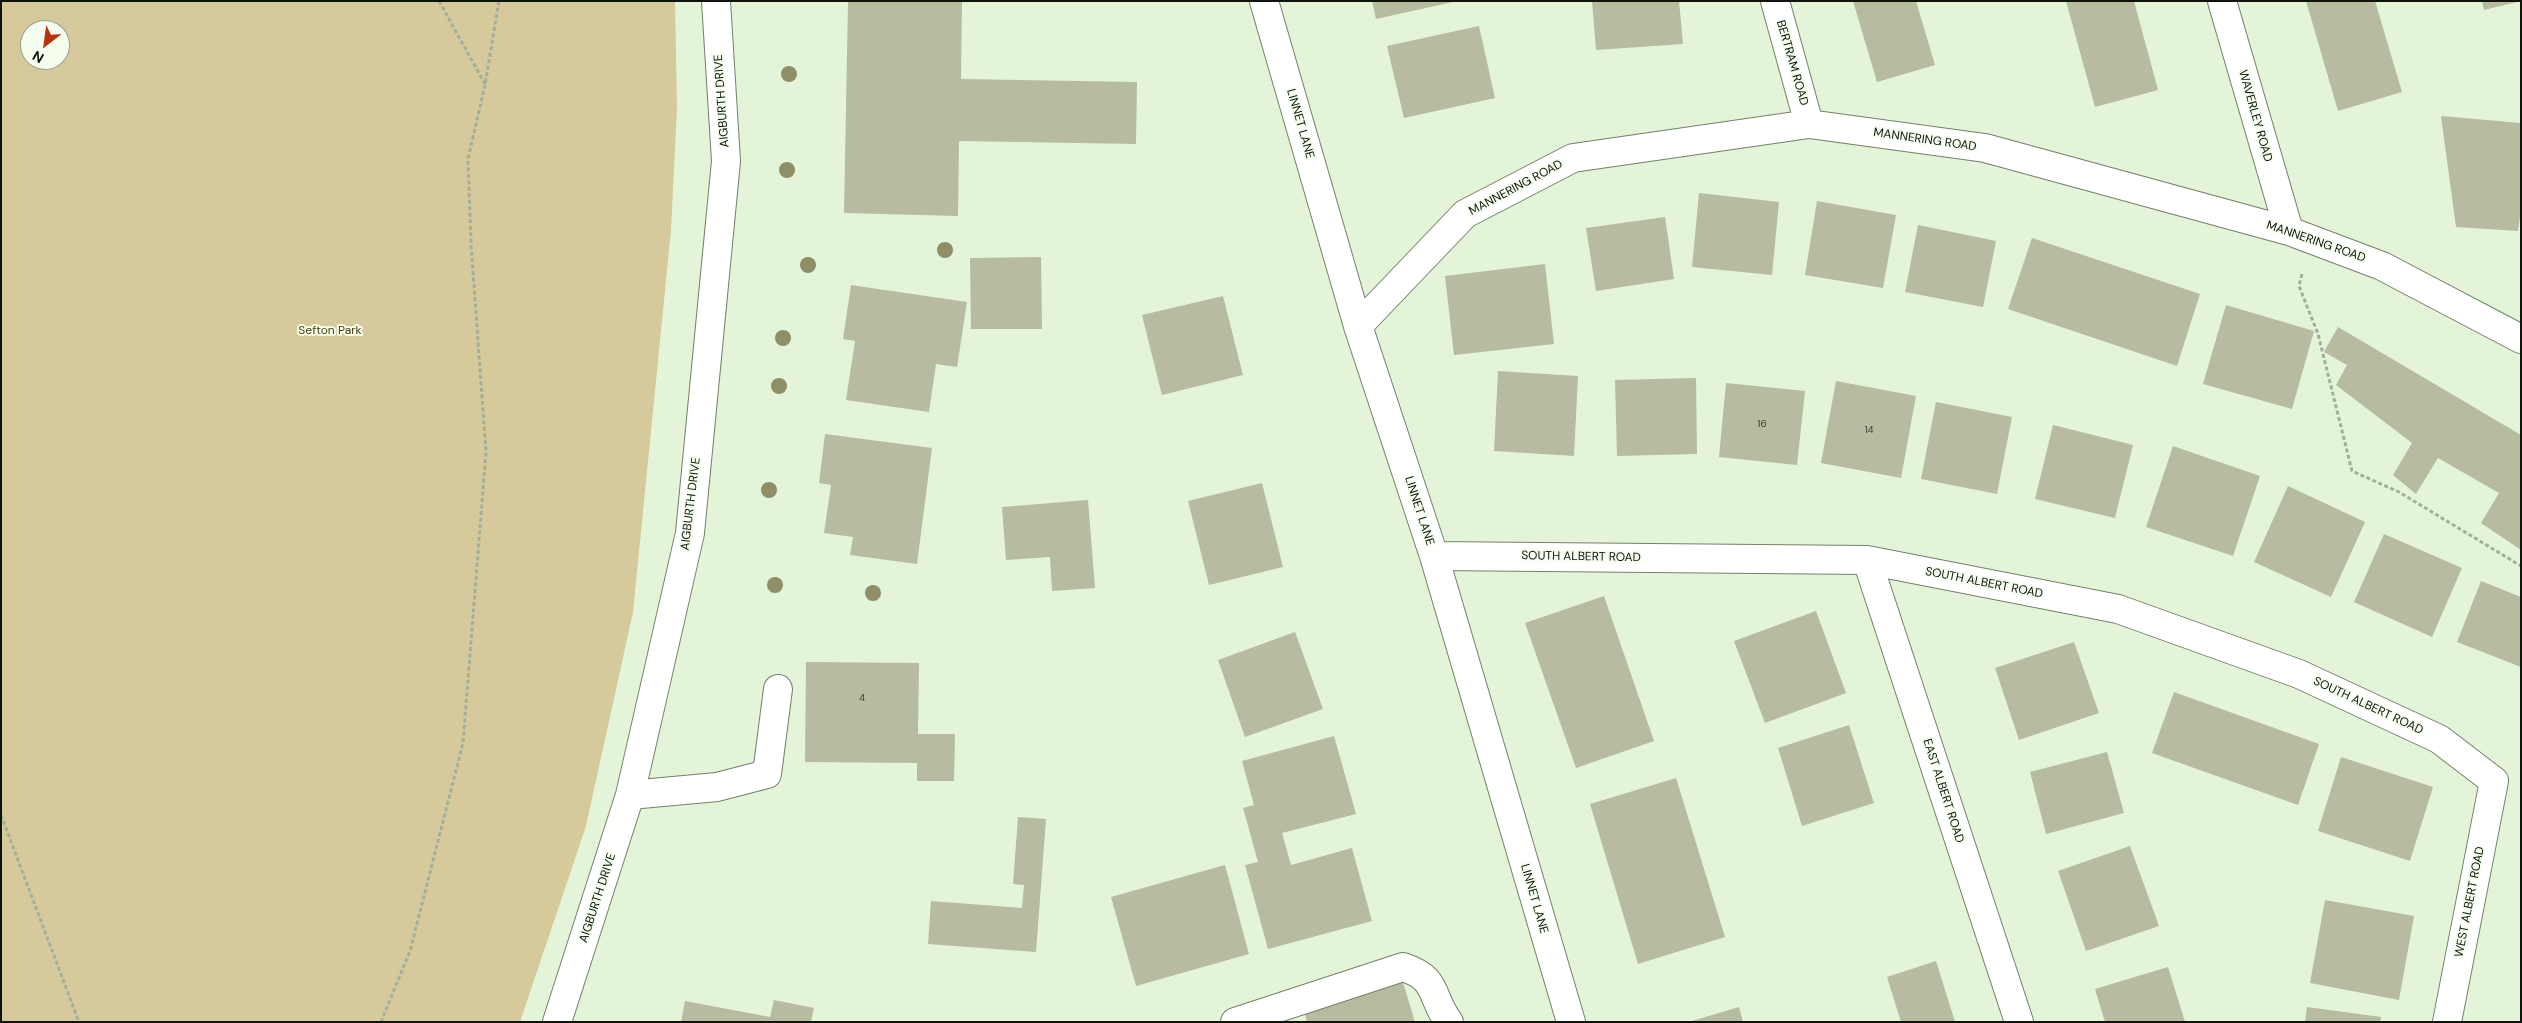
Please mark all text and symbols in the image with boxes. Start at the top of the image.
street label: BERTRAM ROAD [1773,19,1811,107]
north arrow [20,20,70,70]
text: N [29,47,47,67]
street label: AIGBURTH DRIVE [712,54,732,148]
street label: WAVERLEY ROAD [2235,68,2275,164]
street label: LINNET LANE [1283,88,1317,160]
street label: MANNERING ROAD [1873,126,1977,154]
street label: MANNERING ROAD [1467,157,1565,219]
street label: MANNERING ROAD [2264,218,2368,266]
park label: Sefton Park [298,324,362,338]
house number: 16 [1757,418,1767,430]
house number: 14 [1864,424,1874,436]
street label: AIGBURTH DRIVE [678,457,704,551]
street label: LINNET LANE [1401,475,1437,547]
street label: SOUTH ALBERT ROAD [1521,549,1641,565]
street label: SOUTH ALBERT ROAD [1924,565,2044,601]
street label: SOUTH ALBERT ROAD [2311,674,2425,738]
house number: 4 [859,692,865,704]
street label: EAST ALBERT ROAD [1919,737,1967,845]
street label: WEST ALBERT ROAD [2452,845,2488,959]
street label: AIGBURTH DRIVE [577,851,619,945]
street label: LINNET LANE [1517,863,1551,935]

